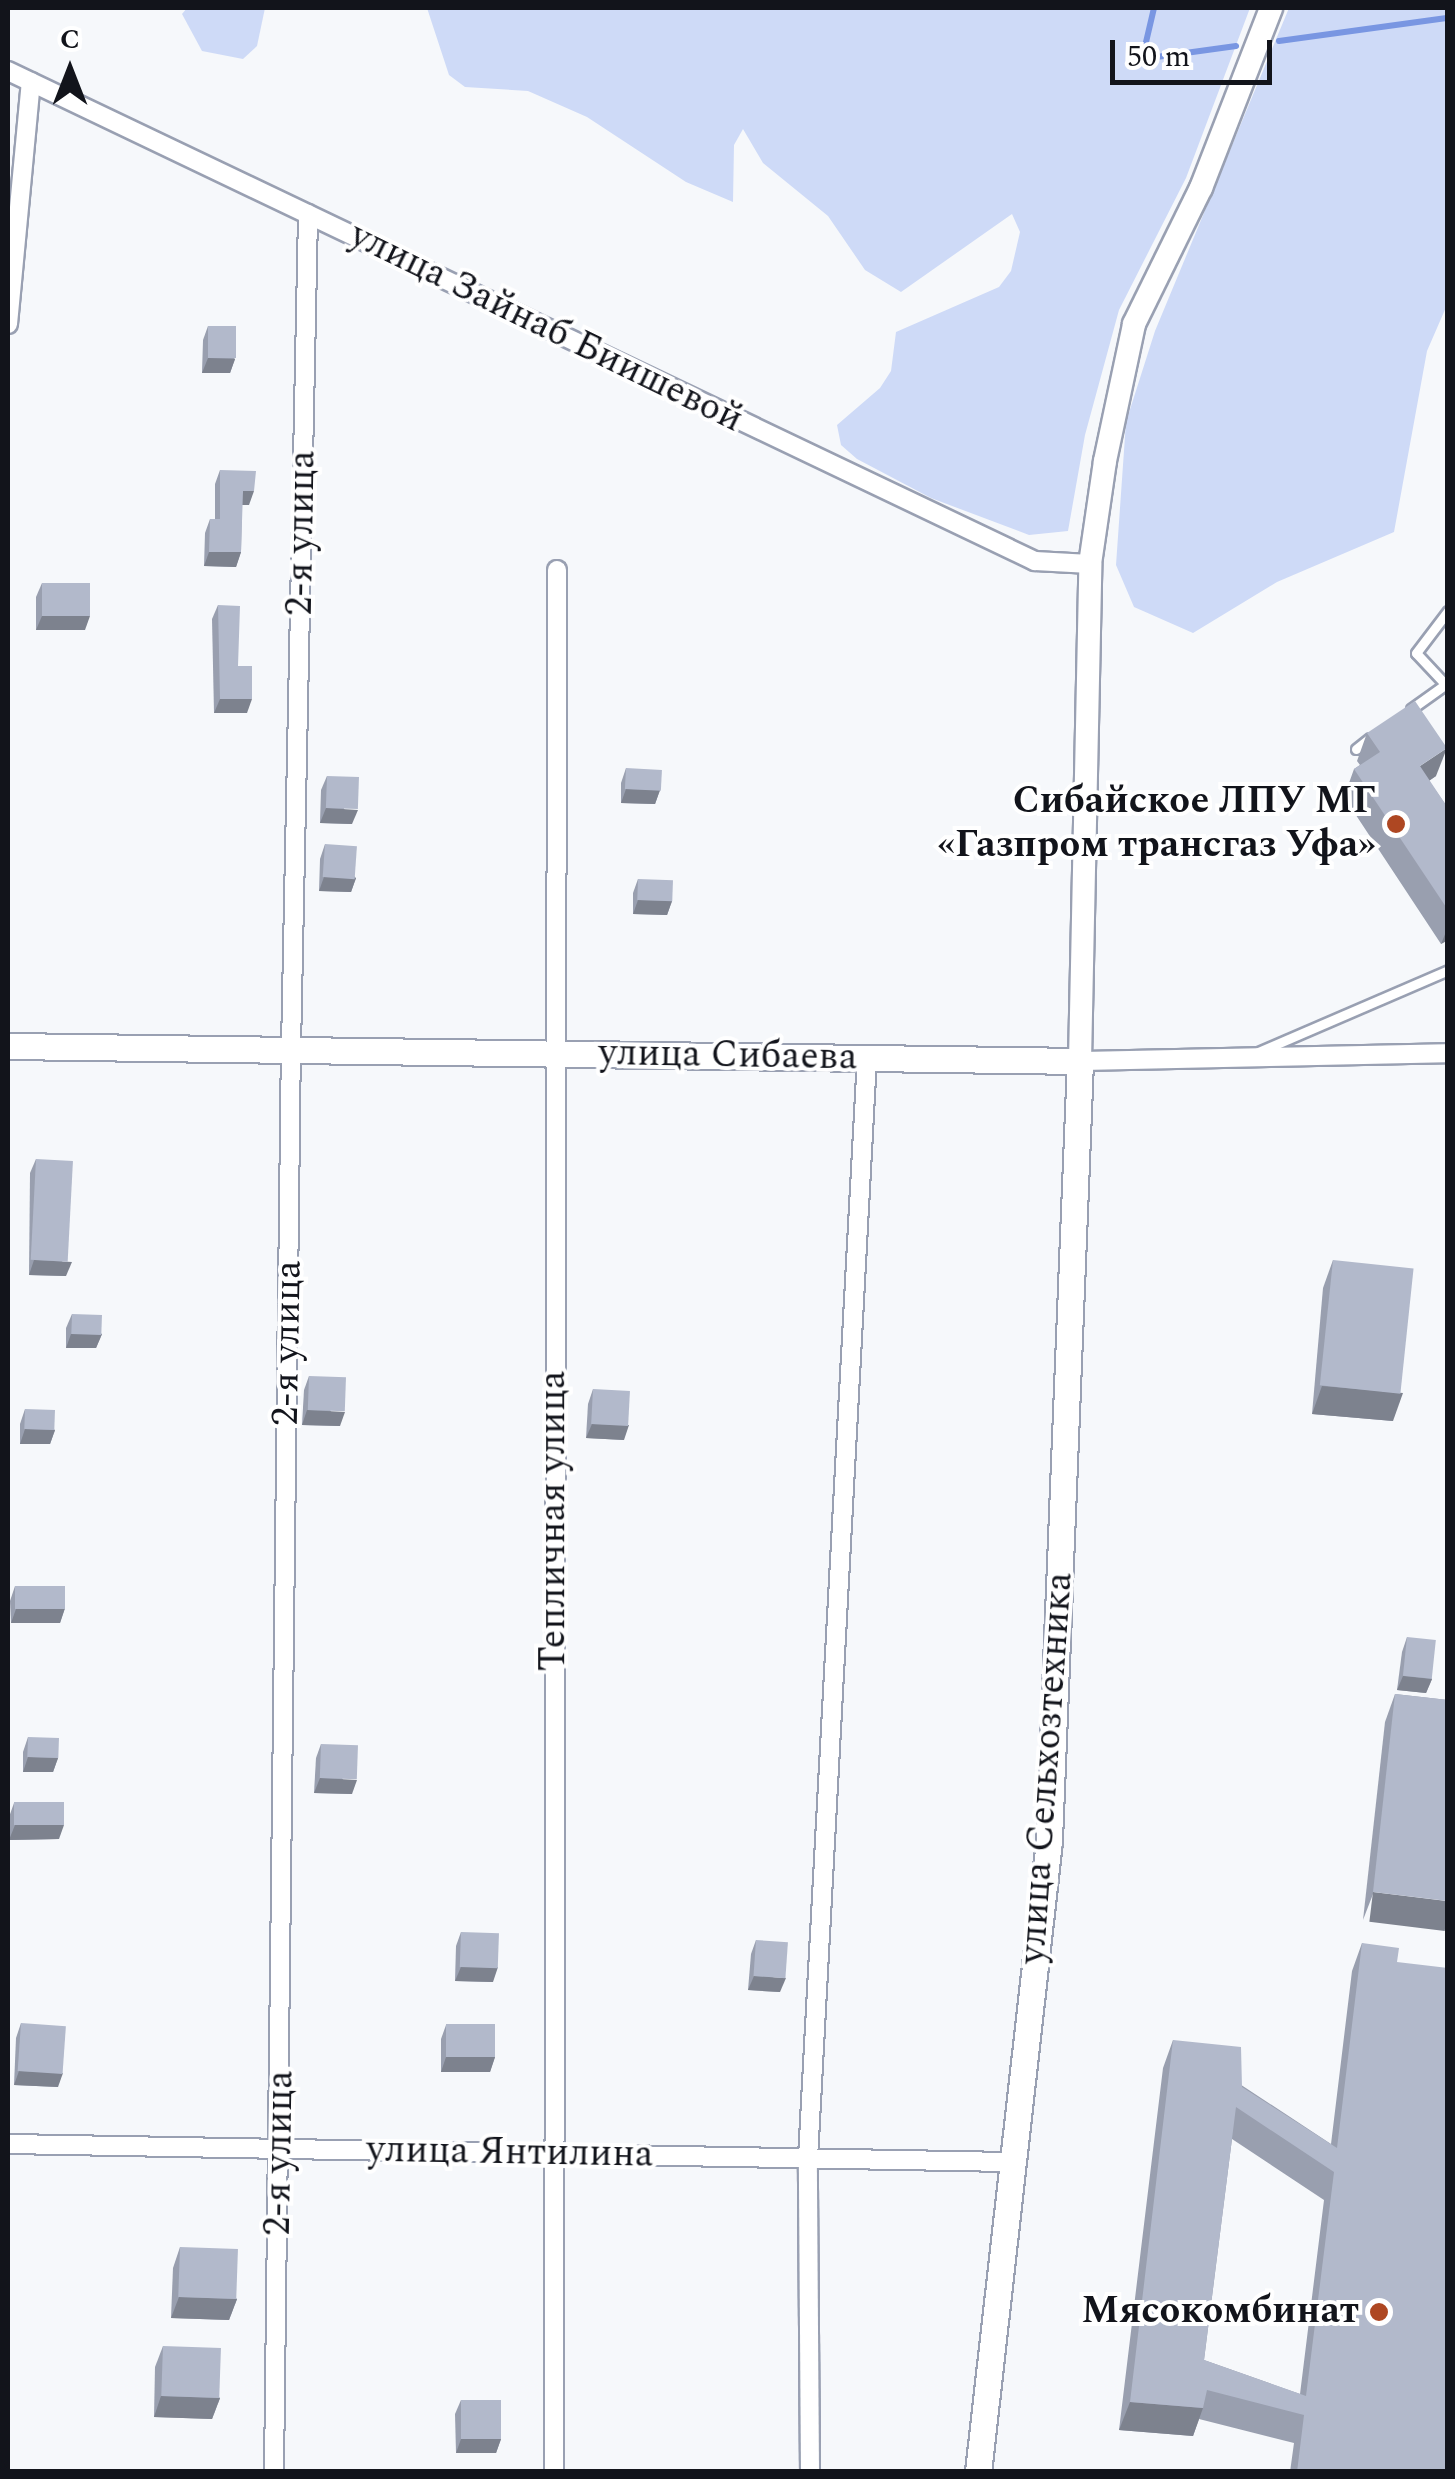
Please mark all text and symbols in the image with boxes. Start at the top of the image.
text: С [60,18,80,61]
north arrow [20,20,120,120]
scale bar [1115,20,1278,82]
text: 50 m [1127,34,1190,80]
street label: улица Зайнаб Биишевой [342,213,750,443]
street label: 2-я улица [278,450,326,616]
place label: Сибайское ЛПУ МГ «Газпром трансгаз Уфа» [937,779,1376,868]
marker: Сибайское ЛПУ МГ «Газпром трансгаз Уфа» [1385,813,1407,835]
street label: улица Сибаева [598,1031,858,1081]
street label: 2-я улица [264,1260,312,1426]
street label: Тепличная улица [531,1370,577,1672]
street label: улица Сельхозтехника [1011,1571,1083,1965]
street label: 2-я улица [256,2070,304,2236]
street label: улица Янтилина [366,2128,654,2178]
place label: Мясокомбинат [1081,2289,1359,2335]
marker: Мясокомбинат [1368,2301,1390,2323]

